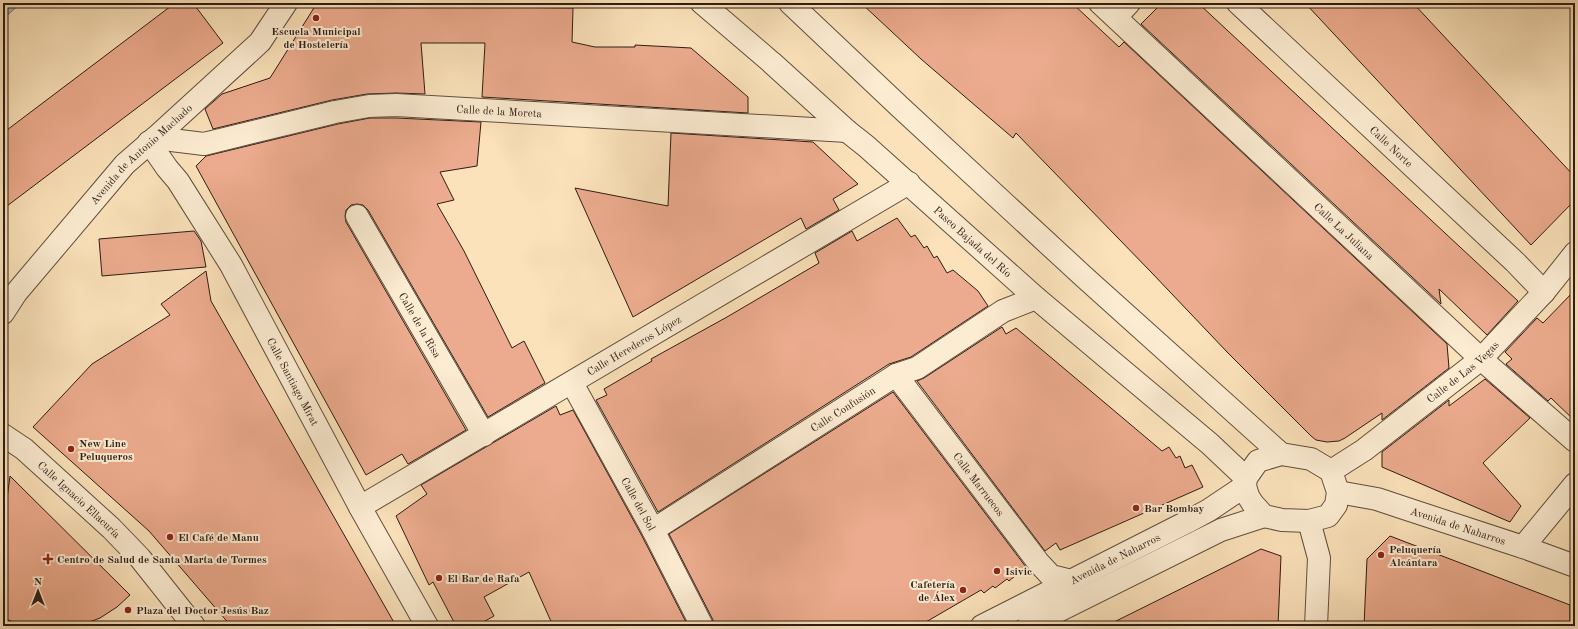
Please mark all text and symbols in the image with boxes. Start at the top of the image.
marker: Escuela Municipal de Hostelería [311,13,321,23]
place label: Escuela Municipal de Hostelería [271,27,361,51]
street label: Avenida de Antonio Machado [89,103,195,207]
street label: Calle de la Moreta [456,104,543,120]
street label: Calle Norte [1367,125,1414,170]
street label: Calle La Juliana [1311,202,1375,263]
street label: Paseo Bajada del Río [931,205,1013,280]
street label: Calle de la Risa [396,291,442,361]
street label: Calle Herederos López [586,315,684,379]
street label: Calle Santiago Mirat [264,336,320,428]
street label: Calle de Las Vegas [1425,340,1502,406]
street label: Calle Confusión [809,386,878,435]
place label: New Line Peluqueros [79,439,133,463]
marker: New Line Peluqueros [66,444,76,454]
street label: Calle Marruecos [950,451,1005,519]
street label: Calle Ignacio Ellacuría [35,460,122,541]
street label: Calle del Sol [618,476,656,533]
marker: Bar Bombay [1131,503,1141,513]
place label: Bar Bombay [1144,504,1204,515]
street label: Avenida de Naharros [1408,506,1507,548]
marker: El Café de Manu [165,532,175,542]
street label: Avenida de Naharros [1069,532,1163,587]
place label: El Café de Manu [178,533,259,544]
place label: Peluquería Alcántara [1389,545,1442,569]
marker: Peluquería Alcántara [1376,550,1386,560]
marker: Centro de Salud de Santa Marta de Tormes [42,553,54,565]
place label: Centro de Salud de Santa Marta de Tormes [57,555,267,566]
marker: Isivic [992,566,1002,576]
place label: Isivic [1005,567,1032,578]
north arrow [18,571,58,611]
marker: El Bar de Rafa [434,573,444,583]
place label: El Bar de Rafa [447,574,520,585]
text: N [34,577,43,588]
place label: Cafetería de Álex [910,580,955,604]
marker: Cafetería de Álex [958,585,968,595]
marker: Plaza del Doctor Jesús Baz [123,605,133,615]
place label: Plaza del Doctor Jesús Baz [136,606,269,617]

